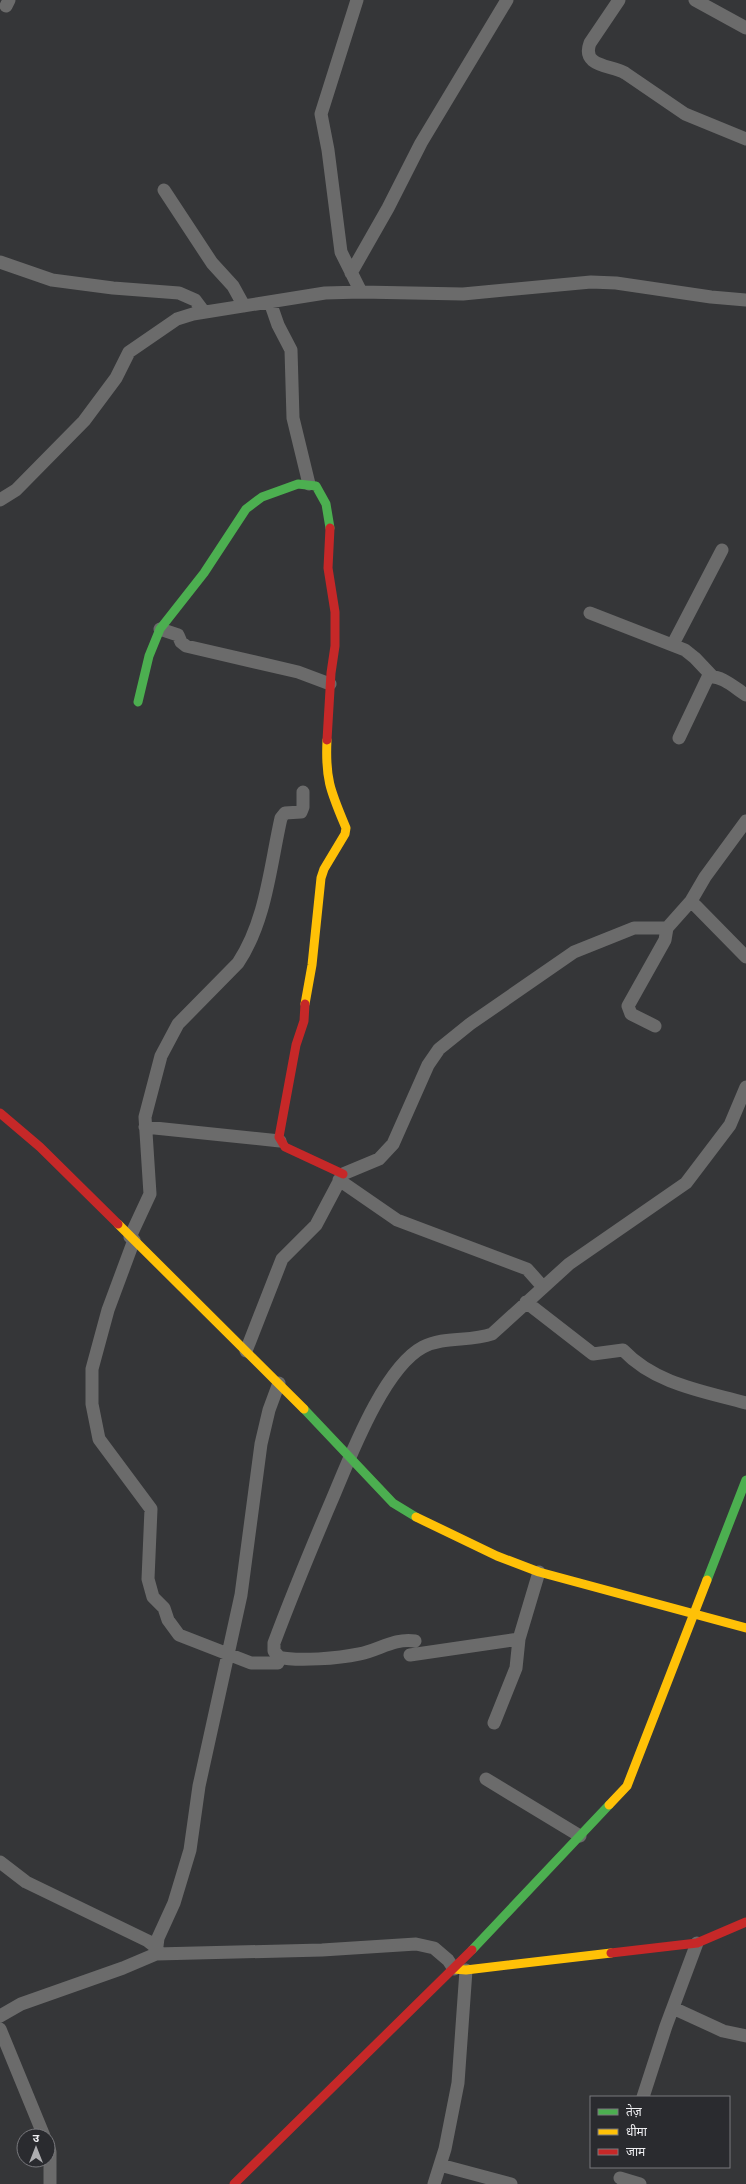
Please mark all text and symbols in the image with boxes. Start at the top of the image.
legend [590,2096,730,2168]
text: तेज़ [626,2103,643,2121]
text: धीमा [626,2123,648,2141]
north arrow [16,2128,56,2168]
text: उ [33,2130,40,2146]
text: जाम [626,2143,646,2161]

